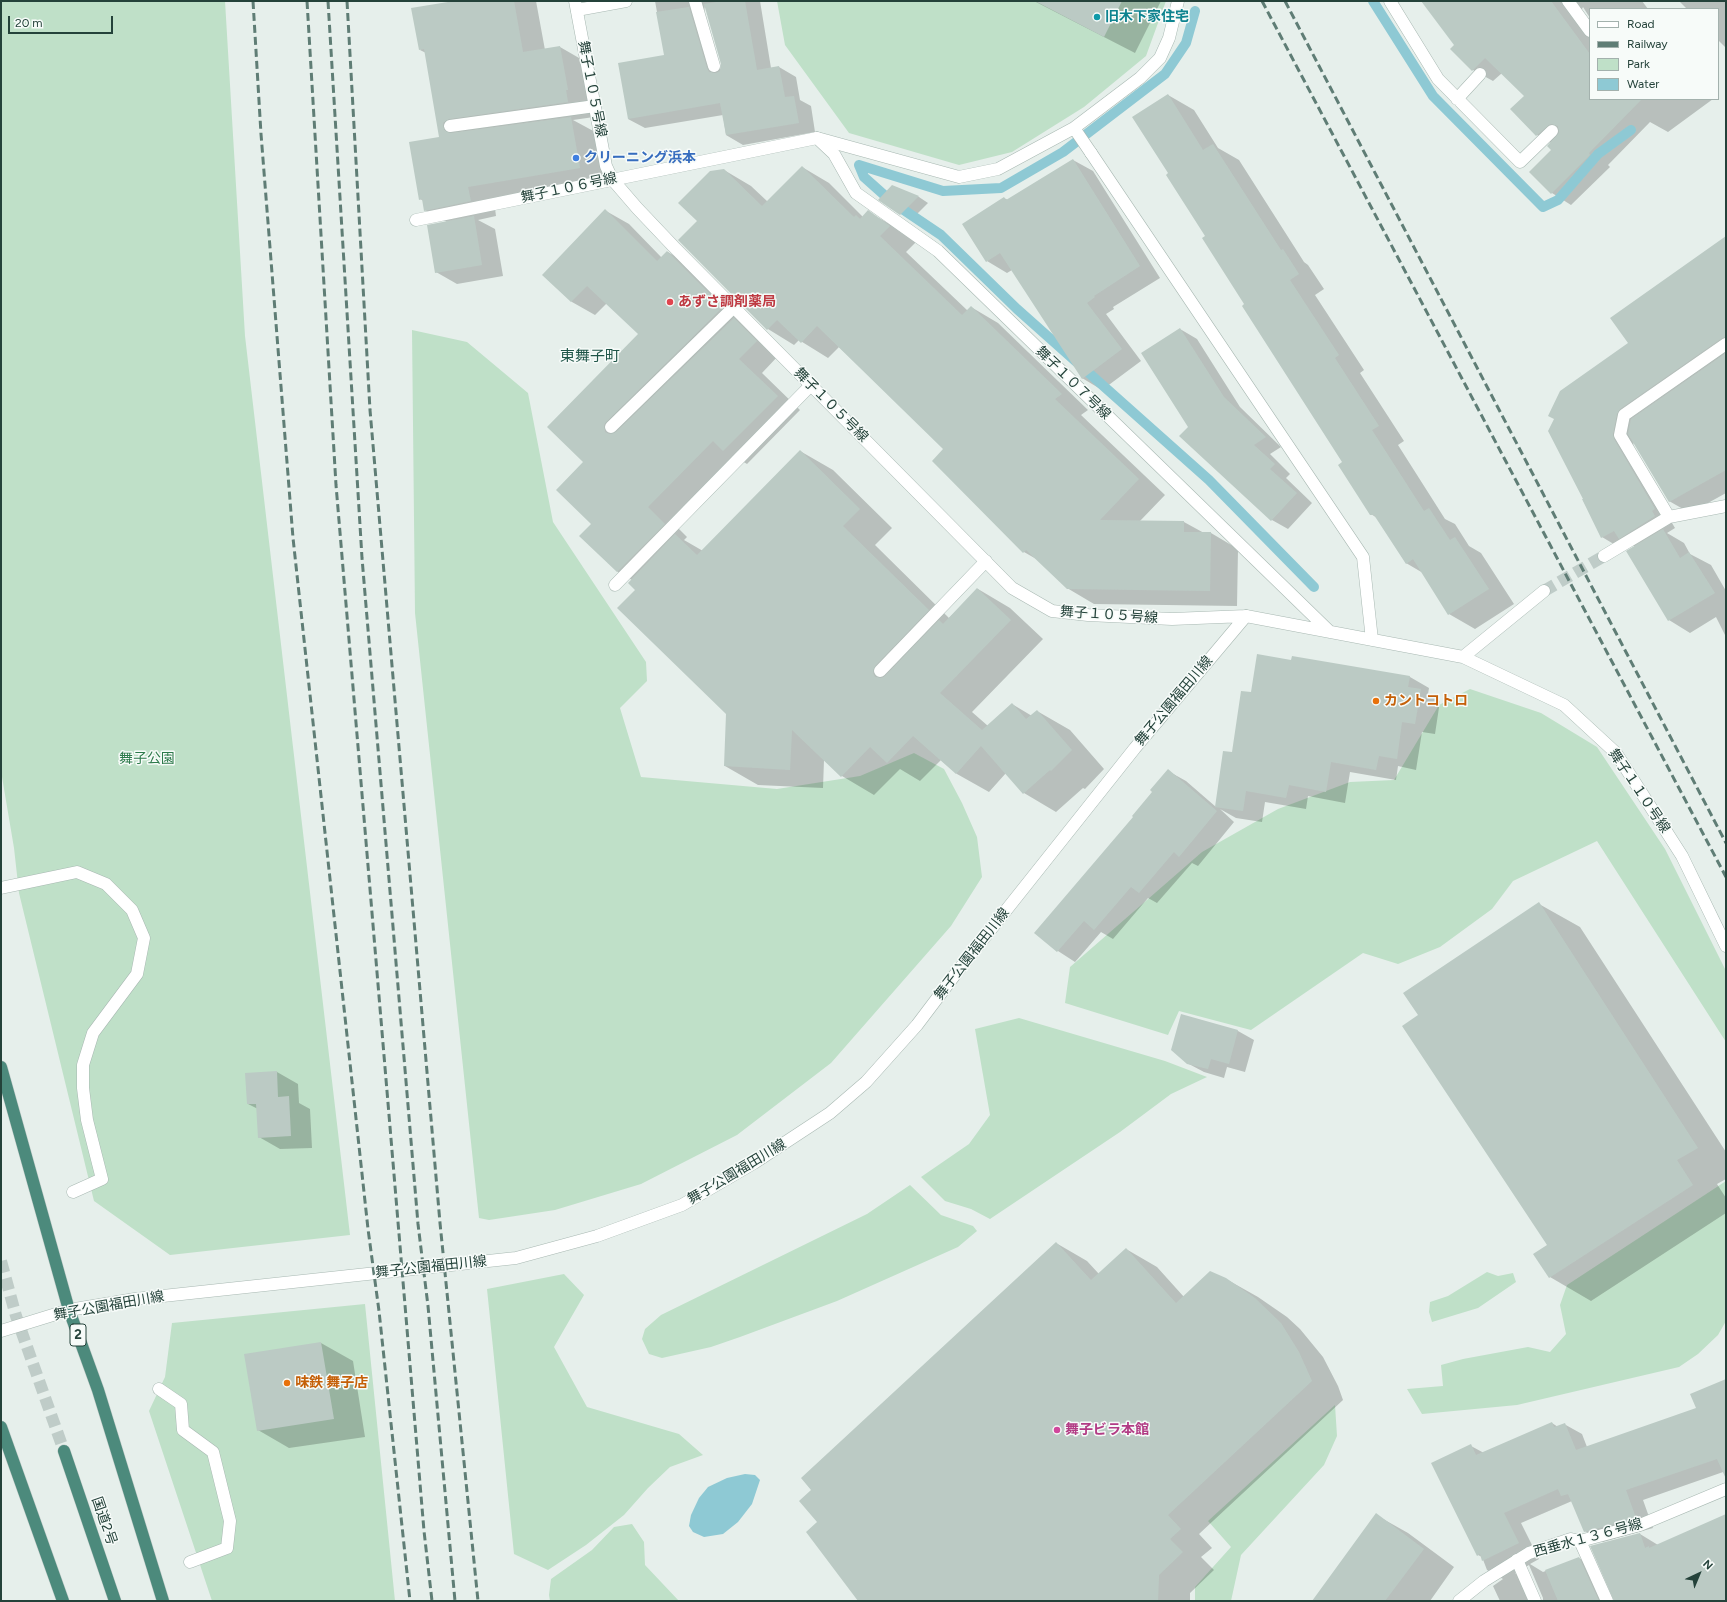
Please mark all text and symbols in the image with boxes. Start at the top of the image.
scale bar [10,8,115,34]
legend [1589,8,1719,100]
place label: 旧木下家住宅 [1105,9,1189,25]
marker: 旧木下家住宅 [1092,12,1102,22]
text: 20 m [15,16,43,30]
text: Road [1627,17,1655,31]
text: Railway [1627,37,1668,51]
street label: 舞子１０５号線 [574,39,610,139]
text: Park [1627,57,1650,71]
text: Water [1627,77,1659,91]
place label: クリーニング浜本 [584,150,696,166]
marker: クリーニング浜本 [571,153,581,163]
street label: 舞子１０６号線 [519,170,619,206]
place label: あずさ調剤薬局 [678,294,776,310]
marker: あずさ調剤薬局 [665,297,675,307]
street label: 舞子１０７号線 [1032,343,1114,423]
district label: 東舞子町 [560,348,620,366]
street label: 舞子１０５号線 [790,364,872,446]
street label: 舞子１０５号線 [1060,603,1158,627]
street label: 舞子公園福田川線 [1132,653,1216,749]
place label: カントコトロ [1384,693,1468,709]
marker: カントコトロ [1371,696,1381,706]
street label: 舞子１１０号線 [1605,746,1673,836]
park label: 舞子公園 [119,751,175,767]
street label: 舞子公園福田川線 [931,905,1013,1003]
street label: 舞子公園福田川線 [685,1136,789,1208]
street label: 舞子公園福田川線 [374,1253,488,1281]
street label: 舞子公園福田川線 [52,1288,166,1324]
road number: 2 [70,1324,86,1346]
place label: 味鉄 舞子店 [295,1375,368,1391]
marker: 味鉄 舞子店 [282,1378,292,1388]
place label: 舞子ビラ本館 [1065,1422,1149,1438]
marker: 舞子ビラ本館 [1052,1425,1062,1435]
street label: 国道2号 [88,1495,120,1547]
street label: 西垂水１３６号線 [1532,1515,1644,1561]
north arrow [1679,1554,1719,1594]
text: N [1700,1557,1715,1573]

